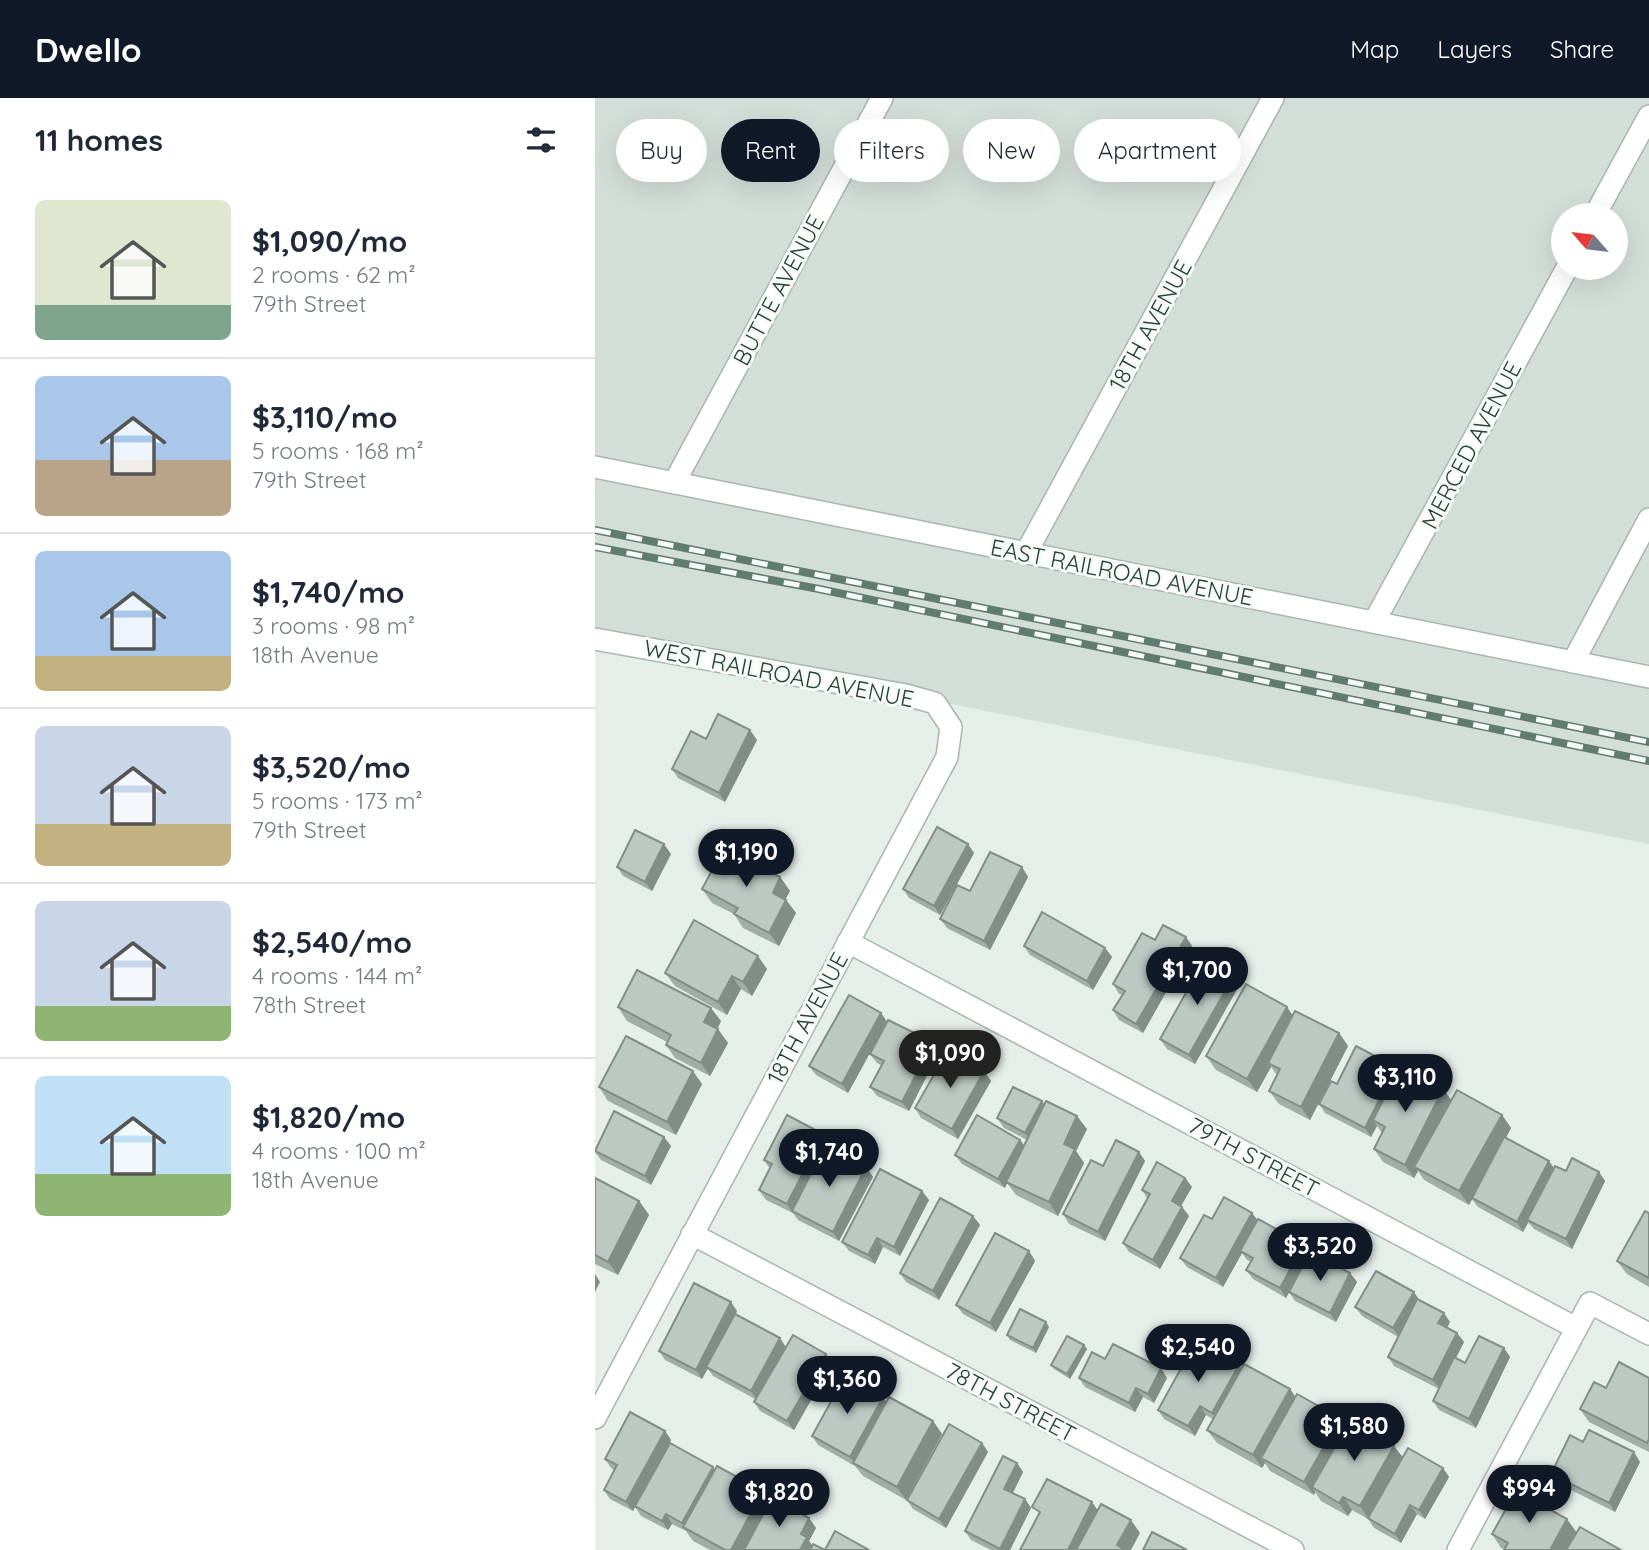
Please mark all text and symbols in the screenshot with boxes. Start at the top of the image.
text: Dwello [35,29,142,70]
text: Map [1350,34,1399,64]
text: Layers [1437,34,1512,64]
text: Share [1550,34,1614,64]
chip: Buy [616,119,707,182]
chip: Rent [721,119,820,182]
chip: Filters [834,119,949,182]
chip: New [963,119,1060,182]
chip: Apartment [1074,119,1241,182]
text: 11 homes [35,121,163,159]
icon: filters [522,121,560,159]
north arrow [1551,203,1627,280]
map controls [1551,203,1628,280]
street label: BUTTE AVENUE [726,210,830,370]
text: $1,090/mo [252,222,407,260]
icon: home [91,228,175,312]
street label: 18TH AVENUE [1102,255,1198,395]
text: 2 rooms · 62 m² [252,260,416,289]
text: 79th Street [252,289,367,318]
street label: MERCED AVENUE [1415,356,1527,534]
text: $3,110/mo [252,398,397,436]
icon: home [91,404,175,488]
text: 5 rooms · 168 m² [252,436,424,465]
text: 79th Street [252,465,367,494]
street label: EAST RAILROAD AVENUE [988,532,1256,612]
text: $1,740/mo [252,573,405,611]
icon: home [91,579,175,663]
text: 3 rooms · 98 m² [252,611,415,640]
street label: WEST RAILROAD AVENUE [642,633,916,713]
text: 18th Avenue [252,640,379,669]
text: $3,520/mo [252,748,410,786]
icon: home [91,754,175,838]
text: 5 rooms · 173 m² [252,786,423,815]
text: 79th Street [252,815,367,844]
pin: $1,190 [689,830,803,889]
text: $1,190 [714,837,778,866]
text: $2,540/mo [252,923,412,961]
icon: home [91,929,175,1013]
street label: 18TH AVENUE [760,947,854,1089]
pin: $1,700 [1140,948,1254,1007]
text: $1,700 [1162,955,1232,984]
text: 4 rooms · 144 m² [252,961,422,990]
text: 78th Street [252,990,366,1019]
pin: $1,090 [893,1030,1007,1090]
text: $1,090 [915,1038,985,1067]
pin: $3,110 [1348,1054,1462,1114]
text: $3,110 [1374,1062,1436,1091]
text: $1,820/mo [252,1098,405,1136]
icon: home [91,1104,175,1188]
street label: 79TH STREET [1184,1110,1324,1204]
pin: $1,740 [772,1130,886,1189]
text: 4 rooms · 100 m² [252,1136,426,1165]
text: $1,740 [795,1137,863,1166]
text: 18th Avenue [252,1165,379,1194]
pin: $3,520 [1263,1224,1377,1283]
text: $3,520 [1284,1231,1356,1260]
pin: $2,540 [1141,1324,1255,1384]
text: $2,540 [1161,1332,1235,1361]
pin: $1,360 [790,1356,904,1416]
street label: 78TH STREET [941,1356,1081,1448]
text: $1,360 [813,1364,881,1393]
pin: $1,580 [1297,1404,1411,1463]
text: $1,580 [1320,1411,1388,1440]
pin: $994 [1488,1466,1570,1525]
pin: $1,820 [722,1470,836,1529]
text: $994 [1502,1473,1556,1502]
text: $1,820 [745,1477,813,1506]

